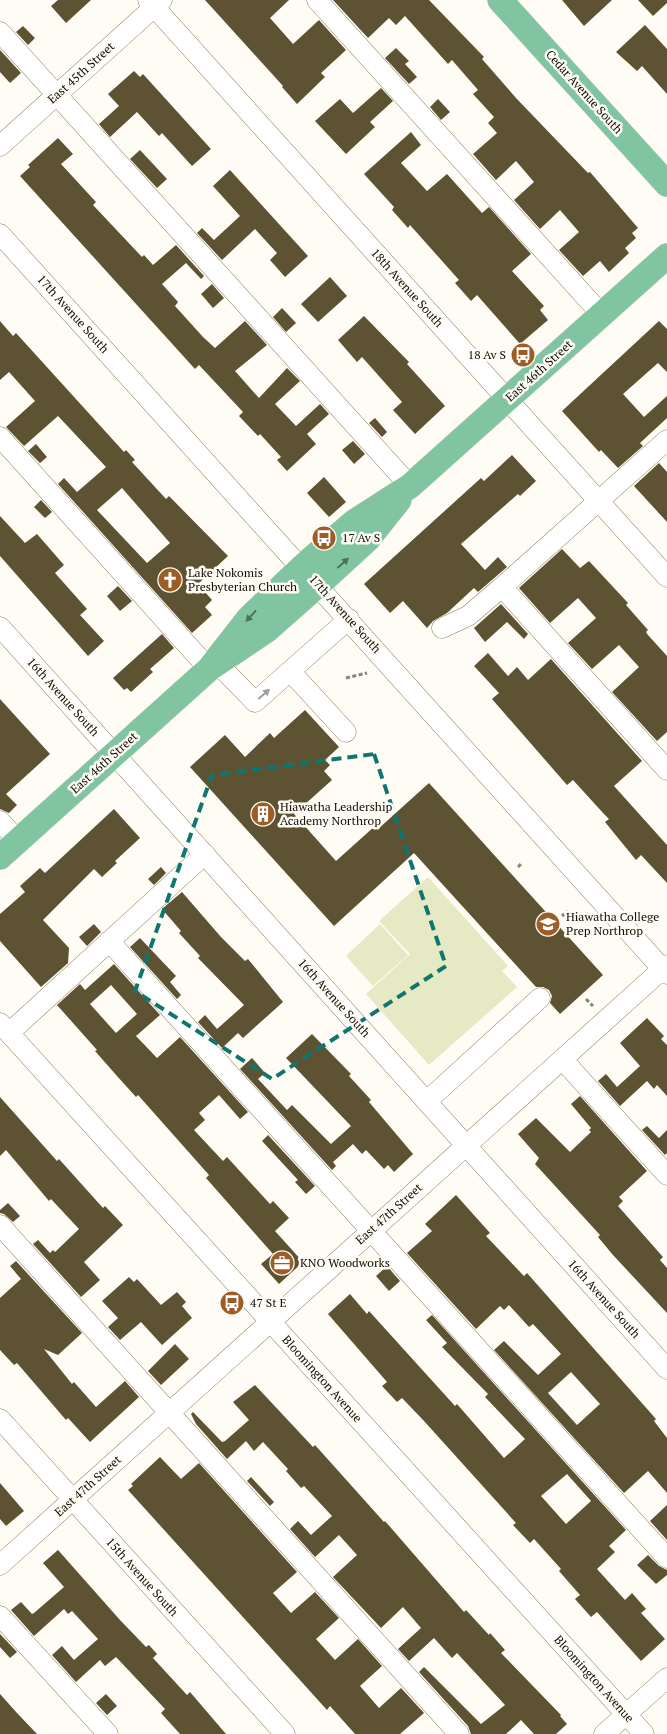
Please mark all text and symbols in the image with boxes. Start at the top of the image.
street label: East 45th Street [44,38,118,107]
street label: Cedar Avenue South [543,47,626,137]
street label: 18th Avenue South [368,245,447,330]
street label: 17th Avenue South [34,271,112,356]
street label: East 46th Street [502,336,576,405]
bus stop icon: 18 Av S [510,342,536,368]
place label: 18 Av S [468,347,506,362]
bus stop icon: 17 Av S [311,525,337,551]
place label: 17 Av S [342,530,380,545]
one-way arrow [336,557,349,568]
place label: Lake Nokomis Presbyterian Church [188,565,297,594]
church icon: Lake Nokomis Presbyterian Church [157,567,183,593]
street label: 17th Avenue South [306,571,384,656]
one-way arrow [245,610,257,622]
street label: 16th Avenue South [24,654,103,739]
one-way arrow [257,688,269,700]
street label: East 46th Street [67,728,141,797]
place label: Hiawatha Leadership Academy Northrop [280,799,393,828]
building icon: Hiawatha Leadership Academy Northrop [250,801,276,827]
place label: Hiawatha College Prep Northrop [566,909,659,938]
school or university icon: Hiawatha College Prep Northrop [535,911,561,937]
street label: 16th Avenue South [295,955,374,1040]
street label: East 47th Street [352,1179,425,1247]
office icon: KNO Woodworks [269,1250,295,1276]
place label: KNO Woodworks [300,1255,390,1270]
street label: 16th Avenue South [565,1256,644,1341]
bus stop icon: 47 St E [219,1290,245,1316]
place label: 47 St E [250,1295,287,1310]
street label: Bloomington Avenue [279,1332,365,1425]
street label: East 47th Street [51,1451,124,1519]
street label: 15th Avenue South [103,1534,182,1619]
street label: Bloomington Avenue [551,1632,637,1725]

